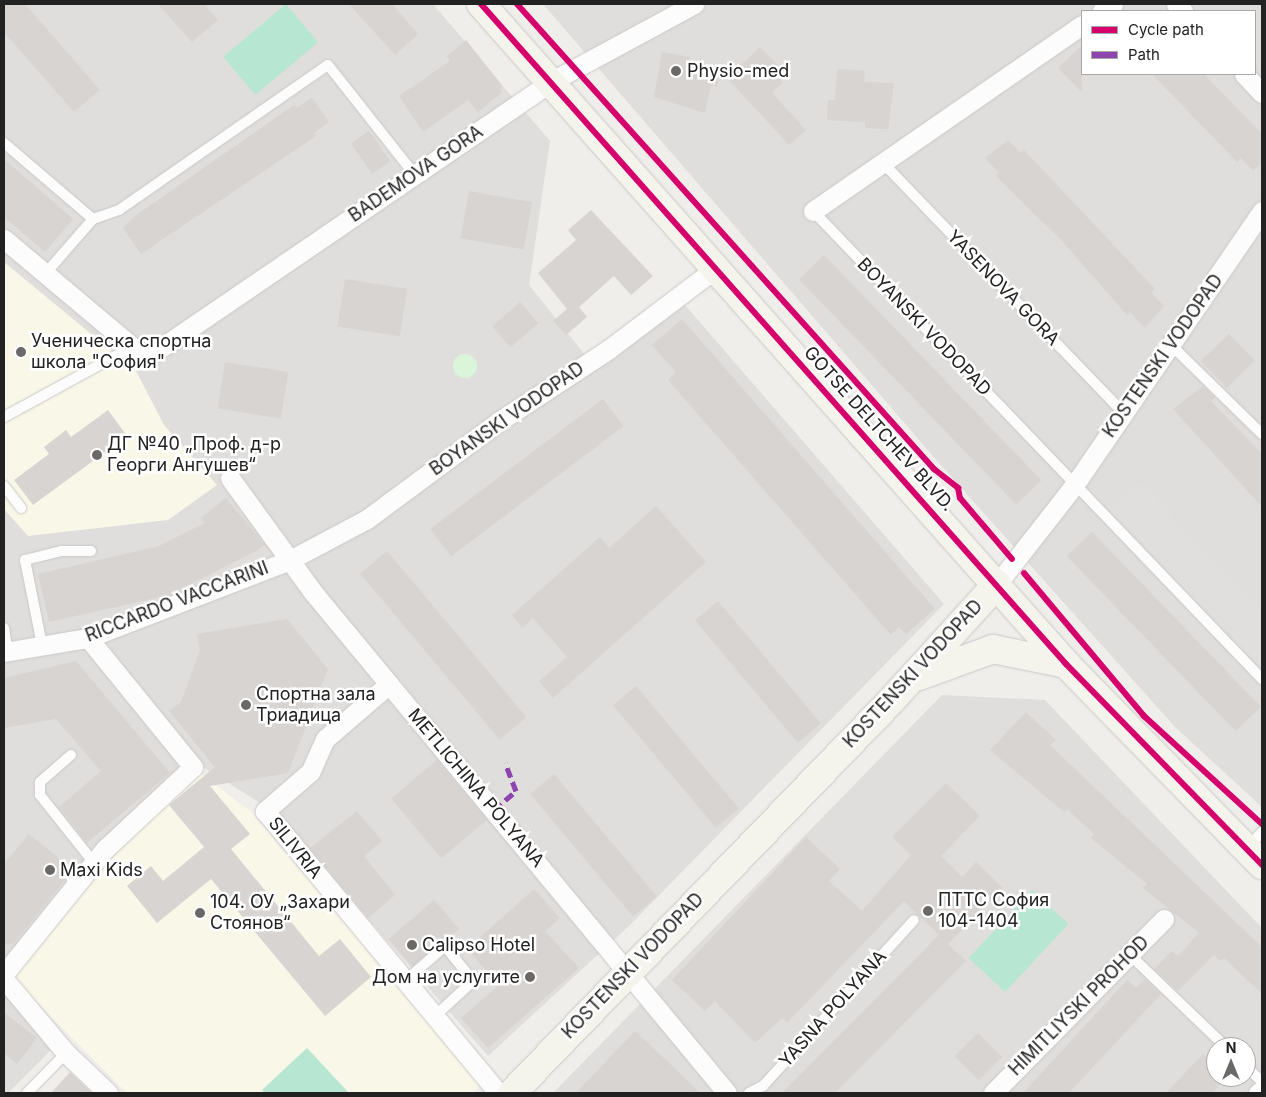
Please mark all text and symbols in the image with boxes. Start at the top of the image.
legend [1081,10,1256,75]
text: Cycle path [1128,20,1204,39]
text: Path [1128,45,1160,64]
place label: Physio-med [687,60,789,82]
marker: Physio-med [669,64,683,78]
street label: BADEMOVA GORA [345,121,487,227]
street label: YASENOVA GORA [942,226,1064,350]
street label: BOYANSKI VODOPAD [853,254,995,400]
street label: KOSTENSKI VODOPAD [1098,270,1228,442]
place label: Ученическа спортна школа "София" [31,331,211,374]
street label: GOTSE DELTCHEV BLVD. [799,342,959,516]
marker: Ученическа спортна школа "София" [15,346,27,358]
street label: BOYANSKI VODOPAD [426,358,588,480]
place label: ДГ №40 „Проф. д-р Георги Ангушев“ [107,434,281,476]
marker: ДГ №40 „Проф. д-р Георги Ангушев“ [91,449,103,461]
street label: RICCARDO VACCARINI [82,557,272,647]
street label: KOSTENSKI VODOPAD [839,596,987,752]
place label: Спортна зала Триадица [256,684,375,726]
marker: Спортна зала Триадица [240,699,252,711]
street label: METLICHINA POLYANA [403,704,549,872]
street label: SILIVRIA [264,813,326,883]
place label: Maxi Kids [60,859,143,881]
marker: Maxi Kids [44,864,56,876]
street label: KOSTENSKI VODOPAD [558,889,708,1043]
place label: ПТТС София 104-1404 [938,890,1049,932]
place label: 104. ОУ „Захари Стоянов“ [210,892,350,934]
marker: ПТТС София 104-1404 [922,905,934,917]
marker: 104. ОУ „Захари Стоянов“ [194,907,206,919]
street label: HIMITLIYSKI PROHOD [1005,932,1153,1080]
place label: Calipso Hotel [422,934,535,956]
marker: Calipso Hotel [406,939,418,951]
street label: YASNA POLYANA [775,946,891,1072]
place label: Дом на услугите [372,966,520,988]
marker: Дом на услугите [524,971,536,983]
north arrow [1206,1037,1256,1087]
text: N [1226,1039,1236,1056]

